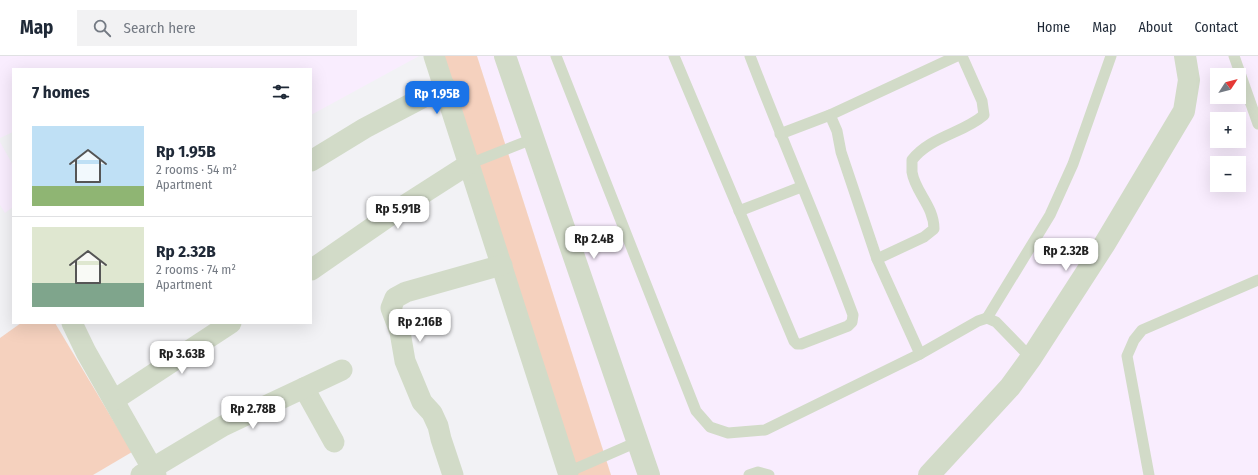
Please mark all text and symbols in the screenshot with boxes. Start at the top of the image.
search box [77,10,357,46]
text: Map [20,16,53,39]
icon: search [91,17,113,39]
text: Search here [123,19,196,37]
text: Home [1037,19,1070,36]
text: Map [1092,19,1116,36]
text: About [1138,19,1173,36]
text: Contact [1195,19,1238,36]
north arrow [1210,68,1246,104]
map controls [1210,68,1246,192]
icon: filters [270,81,292,103]
pin: Rp 1.95B [396,81,478,115]
text: 7 homes [32,82,90,103]
text: Rp 1.95B [414,86,460,101]
button: + [1210,112,1246,148]
text: Rp 1.95B [156,141,216,162]
icon: home [64,142,112,190]
button: − [1210,156,1246,192]
text: 2 rooms · 54 m² [156,162,237,177]
text: Apartment [156,177,212,192]
pin: Rp 5.91B [357,196,439,230]
text: Rp 5.91B [375,201,421,216]
pin: Rp 2.4B [557,226,631,260]
text: Rp 2.4B [574,231,614,246]
pin: Rp 2.32B [1025,238,1107,272]
text: Rp 2.32B [156,241,216,262]
icon: home [64,243,112,291]
text: Rp 2.32B [1043,243,1089,258]
text: 2 rooms · 74 m² [156,262,236,277]
text: Apartment [156,277,212,292]
pin: Rp 2.16B [379,309,461,343]
text: Rp 2.16B [398,314,442,329]
pin: Rp 3.63B [141,341,223,375]
text: Rp 3.63B [159,346,205,361]
pin: Rp 2.78B [212,396,294,430]
text: Rp 2.78B [230,401,276,416]

